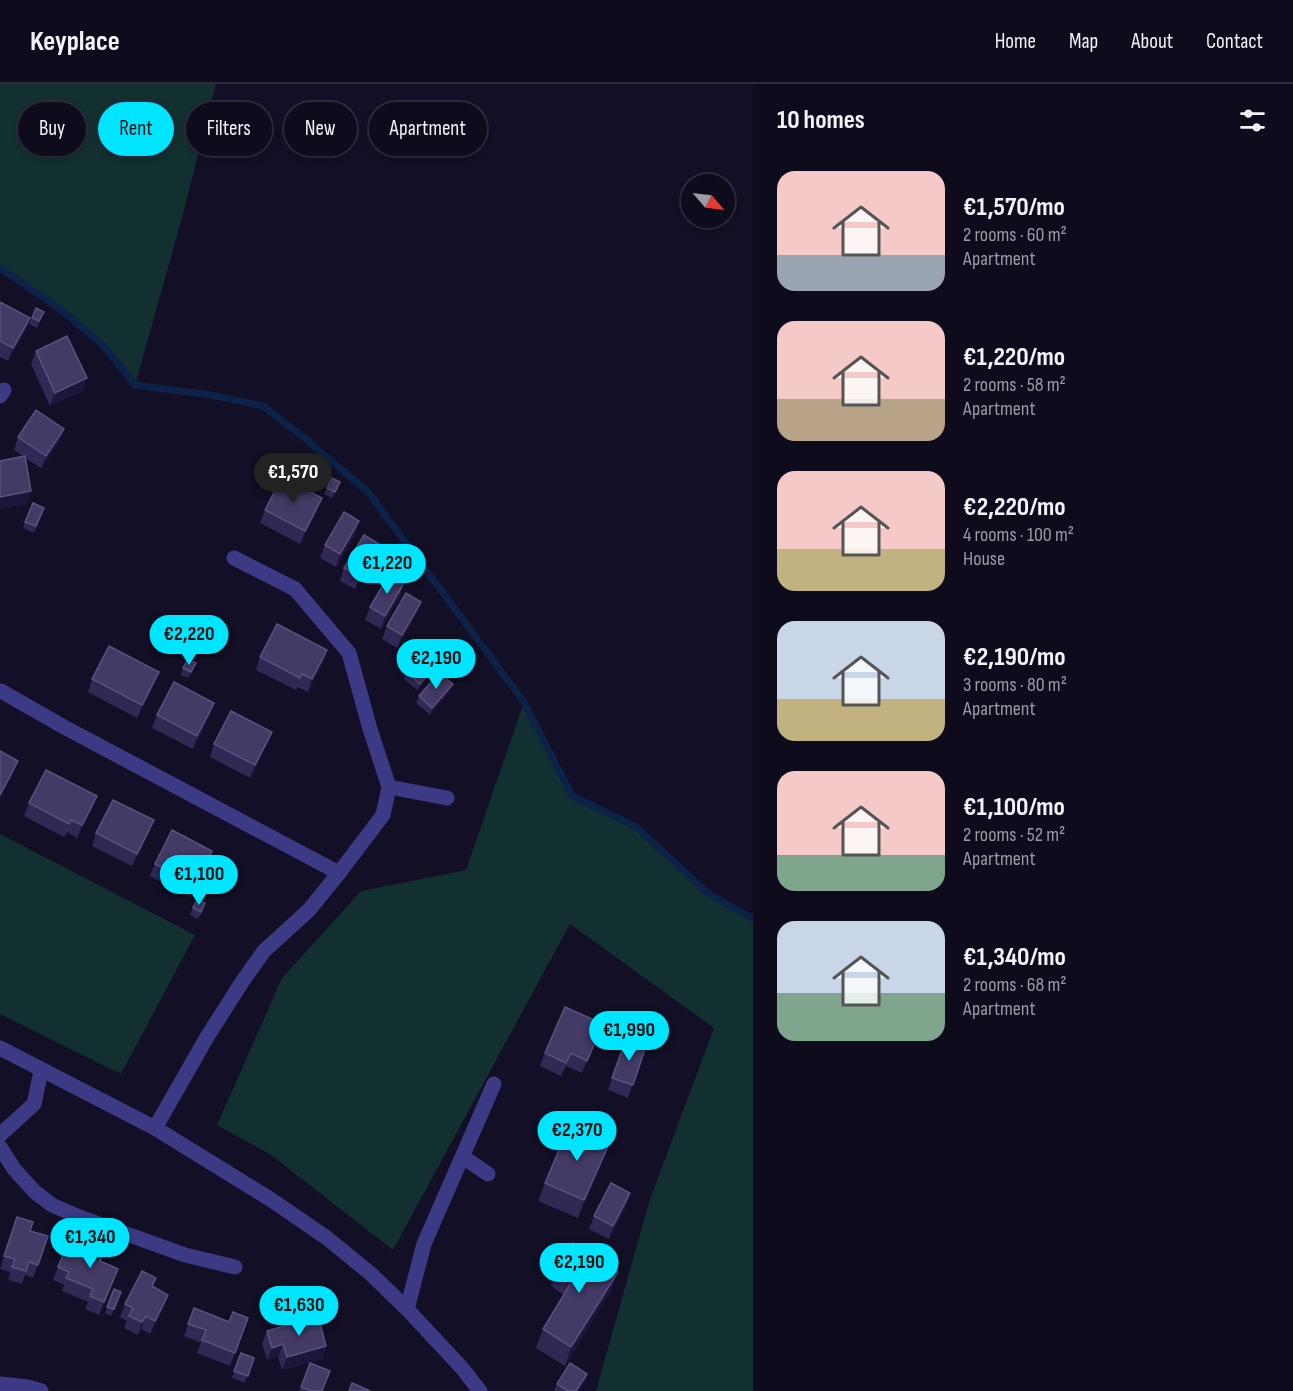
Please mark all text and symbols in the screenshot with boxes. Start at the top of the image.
text: Keyplace [30,25,120,58]
text: Home [995,29,1036,54]
text: Map [1069,29,1098,54]
text: About [1131,29,1173,54]
text: Contact [1206,29,1263,54]
chip: Buy [18,102,86,156]
chip: Rent [98,102,174,156]
chip: Filters [186,102,272,156]
chip: New [284,102,357,156]
chip: Apartment [369,102,487,156]
icon: filters [1236,104,1269,137]
text: 10 homes [777,105,865,136]
north arrow [681,174,735,228]
map controls [681,174,735,228]
text: €1,570/mo [963,192,1065,223]
icon: home [825,195,897,267]
text: 2 rooms · 60 m² [963,223,1067,247]
text: Apartment [963,247,1036,271]
text: €1,220/mo [963,342,1065,373]
icon: home [825,345,897,417]
text: 2 rooms · 58 m² [963,373,1066,397]
text: Apartment [963,397,1036,421]
pin: €1,570 [244,453,342,504]
text: €1,570 [268,460,318,484]
text: €2,220/mo [963,492,1066,523]
icon: home [825,495,897,567]
text: 4 rooms · 100 m² [963,523,1074,547]
pin: €1,220 [338,544,436,595]
text: House [963,547,1005,571]
text: €1,220 [362,551,412,575]
pin: €2,220 [140,615,238,666]
text: €2,220 [164,622,214,646]
pin: €2,190 [387,639,485,690]
text: €2,190/mo [963,642,1065,673]
icon: home [825,645,897,717]
text: €2,190 [411,646,461,670]
text: 3 rooms · 80 m² [963,673,1067,697]
text: Apartment [963,697,1036,721]
text: €1,100/mo [963,792,1065,823]
icon: home [825,795,897,867]
text: 2 rooms · 52 m² [963,823,1065,847]
text: Apartment [963,847,1036,871]
pin: €1,100 [150,855,248,906]
text: €1,100 [174,862,224,886]
text: €1,340/mo [963,942,1066,973]
icon: home [825,945,897,1017]
text: 2 rooms · 68 m² [963,973,1067,997]
text: Apartment [963,997,1036,1021]
pin: €1,990 [580,1011,678,1062]
text: €1,990 [603,1018,655,1042]
pin: €2,370 [528,1111,626,1162]
text: €2,370 [552,1118,602,1142]
pin: €1,340 [41,1218,139,1269]
text: €1,340 [64,1225,116,1249]
pin: €2,190 [530,1243,628,1294]
text: €2,190 [554,1250,604,1274]
pin: €1,630 [250,1286,348,1337]
text: €1,630 [273,1293,325,1317]

